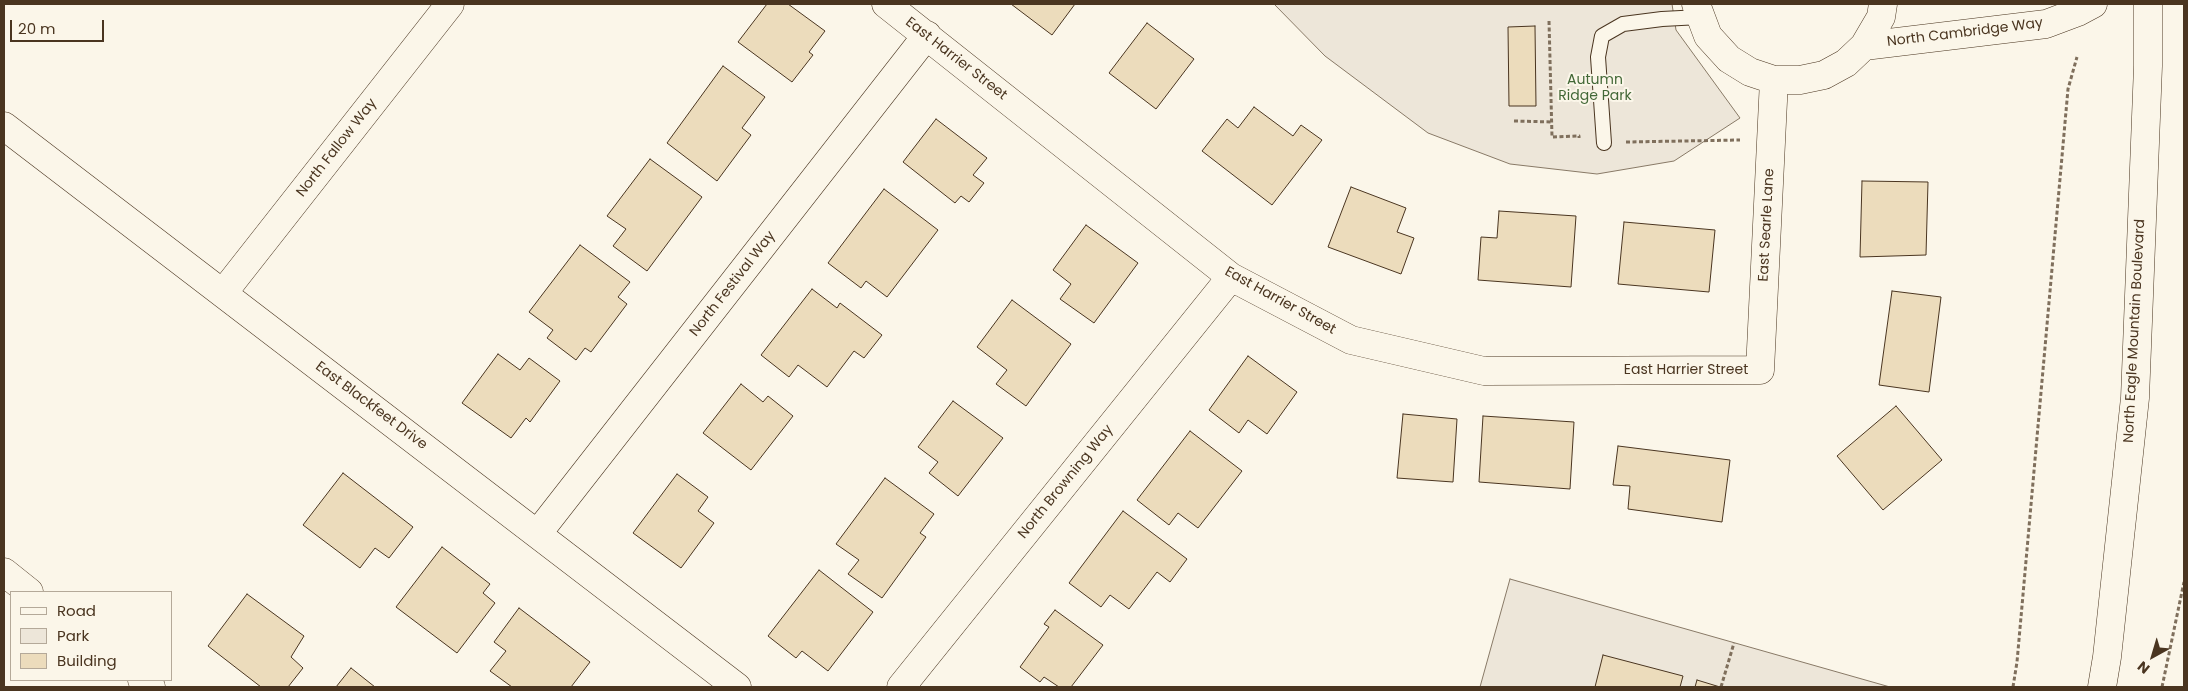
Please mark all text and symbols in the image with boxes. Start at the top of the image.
scale bar [12,10,106,42]
street label: East Harrier Street [902,14,1010,104]
street label: North Cambridge Way [1886,15,2044,51]
text: 20 m [18,18,56,39]
park label: Autumn Ridge Park [1558,72,1632,104]
street label: North Fallow Way [293,95,381,201]
street label: East Searle Lane [1756,168,1778,282]
street label: North Eagle Mountain Boulevard [2121,219,2149,443]
street label: North Festival Way [687,228,779,340]
street label: East Harrier Street [1222,263,1338,339]
street label: East Blackfeet Drive [312,358,430,454]
street label: East Harrier Street [1624,362,1748,378]
street label: North Browning Way [1015,422,1117,542]
legend [10,591,172,681]
text: Road [57,600,96,621]
text: Park [57,625,89,646]
north arrow [2128,631,2178,681]
text: Building [57,650,117,671]
text: N [2133,657,2154,679]

